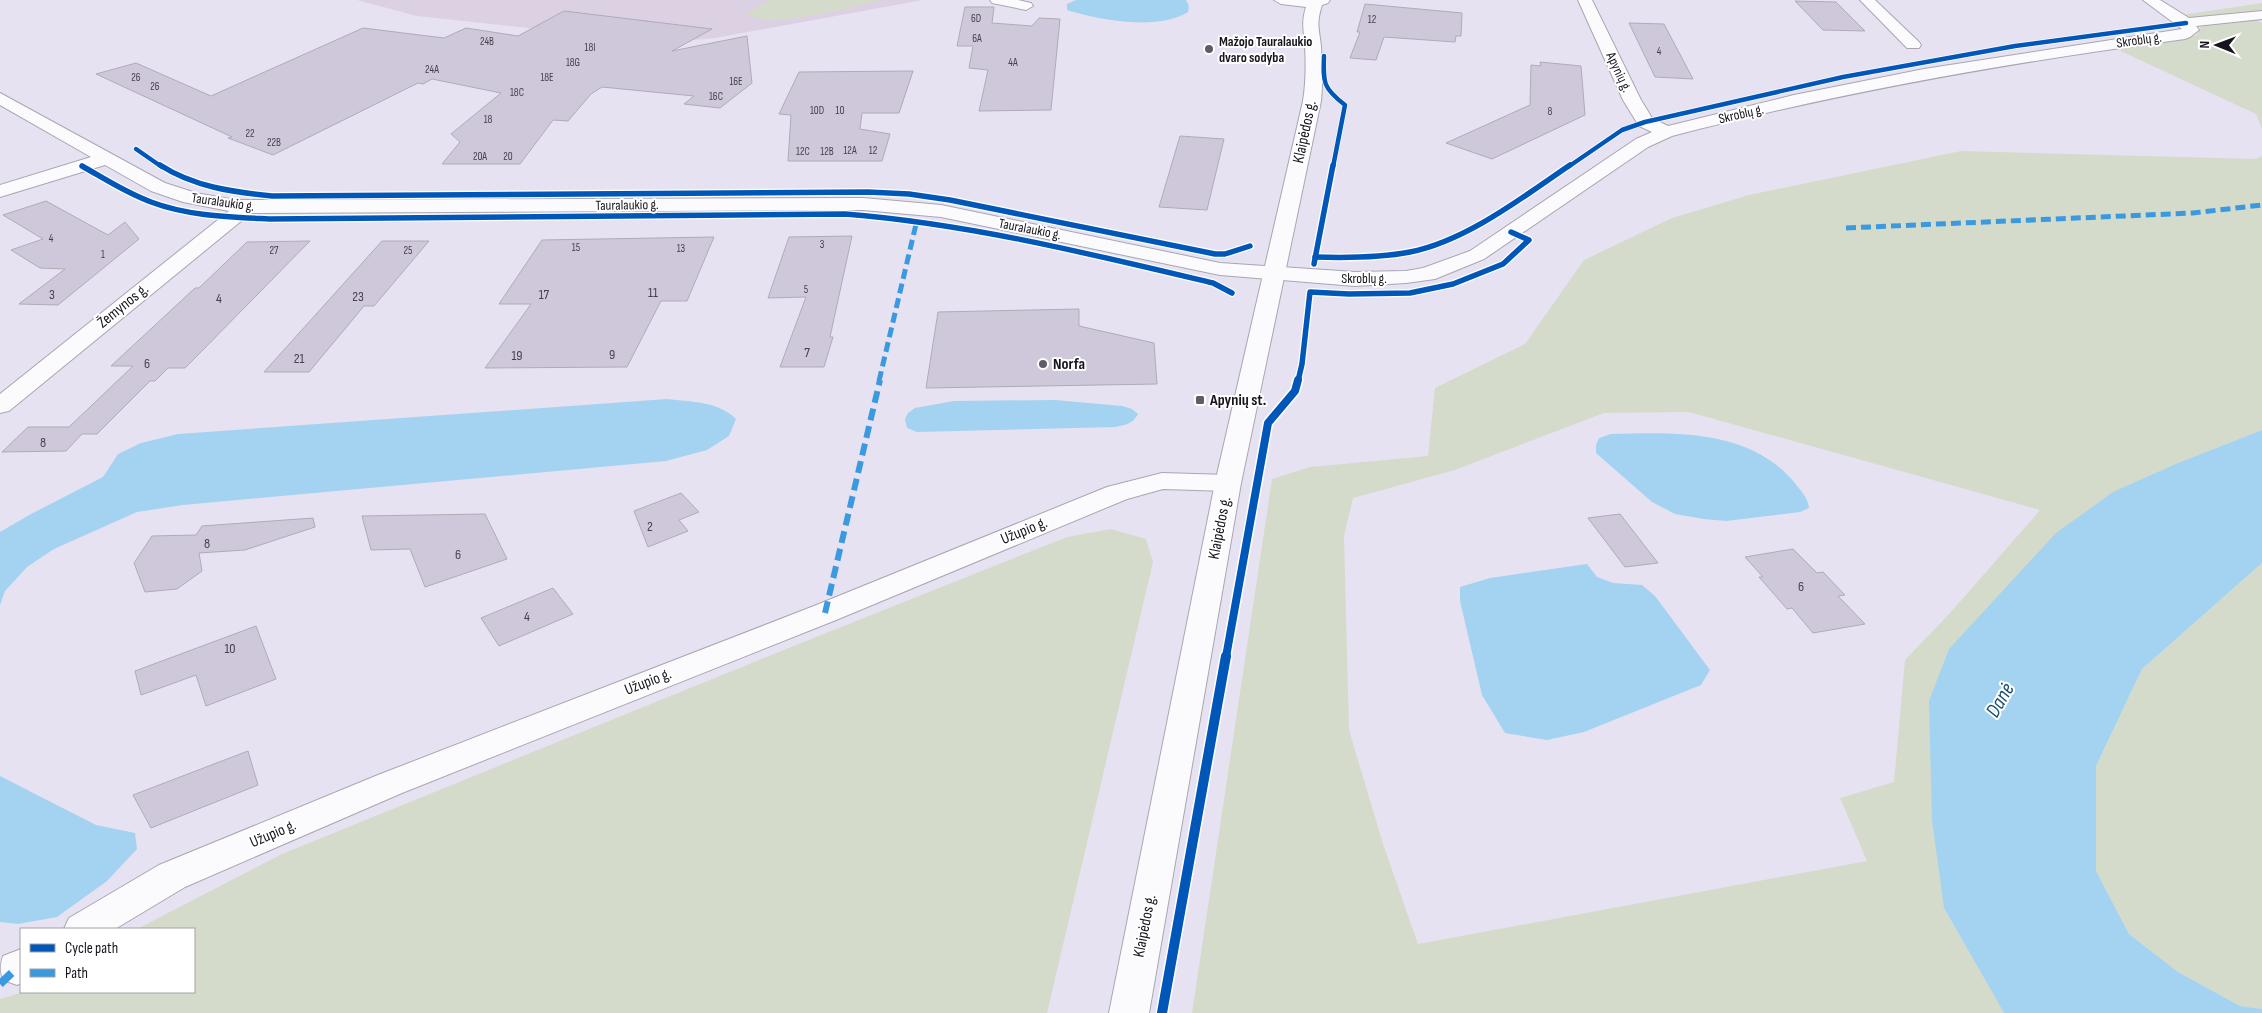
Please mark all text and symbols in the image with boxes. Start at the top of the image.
house number: 6D [971,12,981,25]
house number: 12 [1368,13,1377,26]
north arrow [2192,20,2242,70]
street label: Skroblų g. [2115,28,2163,52]
house number: 6A [972,32,982,45]
place label: Mažojo Tauralaukio dvaro sodyba [1219,33,1312,66]
house number: 24B [480,35,494,48]
house number: 18I [585,41,595,54]
text: N [2196,41,2213,49]
marker: Mažojo Tauralaukio dvaro sodyba [1203,43,1215,55]
house number: 4 [1657,45,1662,58]
street label: Apynių g. [1602,48,1636,95]
house number: 18G [566,56,580,69]
house number: 4A [1008,56,1018,69]
house number: 24A [425,63,439,76]
house number: 26 [131,71,141,84]
house number: 18E [540,71,554,84]
house number: 16E [729,75,743,88]
house number: 26 [150,80,160,93]
house number: 18C [510,86,524,99]
house number: 16C [709,90,723,103]
street label: Klaipėdos g. [1289,99,1321,165]
street label: Skroblų g. [1717,101,1765,127]
house number: 10D [810,104,824,117]
house number: 10 [836,104,844,117]
house number: 8 [1548,105,1553,118]
house number: 18 [484,113,493,126]
house number: 22 [245,127,255,140]
house number: 22B [267,136,281,149]
house number: 12A [843,144,857,157]
house number: 12 [869,144,878,157]
house number: 12C [796,145,810,158]
house number: 12B [820,145,834,158]
house number: 20A [473,150,487,163]
house number: 20 [503,150,513,163]
street label: Tauralaukio g. [190,189,256,215]
street label: Tauralaukio g. [595,196,659,214]
street label: Tauralaukio g. [997,215,1063,243]
house number: 4 [49,232,54,245]
house number: 3 [820,238,825,251]
house number: 15 [572,241,580,254]
house number: 13 [677,242,686,255]
house number: 27 [270,244,279,257]
house number: 25 [404,244,412,257]
house number: 1 [101,248,105,261]
street label: Skroblų g. [1341,270,1387,287]
street label: Žemynos g. [94,280,152,332]
house number: 5 [804,283,808,296]
house number: 11 [648,284,658,301]
house number: 3 [49,286,55,303]
house number: 17 [539,286,550,303]
house number: 23 [352,288,364,305]
house number: 4 [216,290,222,307]
house number: 7 [804,344,810,361]
house number: 9 [609,346,615,363]
house number: 19 [511,347,523,364]
house number: 21 [294,350,304,367]
house number: 6 [144,355,150,372]
place label: Norfa [1053,355,1085,374]
marker: Norfa [1037,358,1049,370]
place label: Apynių st. [1209,391,1266,410]
marker: Apynių st. [1194,394,1206,406]
house number: 8 [40,434,46,451]
street label: Klaipėdos g. [1205,495,1235,561]
street label: Užupio g. [998,513,1050,549]
house number: 2 [647,518,653,535]
house number: 8 [204,535,210,552]
house number: 6 [455,546,461,563]
house number: 6 [1798,578,1804,595]
house number: 4 [524,608,530,625]
house number: 10 [224,640,236,657]
street label: Užupio g. [622,664,674,700]
water label: Danė [1980,678,2020,722]
street label: Užupio g. [247,816,299,852]
street label: Klaipėdos g. [1130,893,1160,959]
legend [20,928,195,993]
text: Cycle path [65,939,118,958]
text: Path [65,964,88,983]

